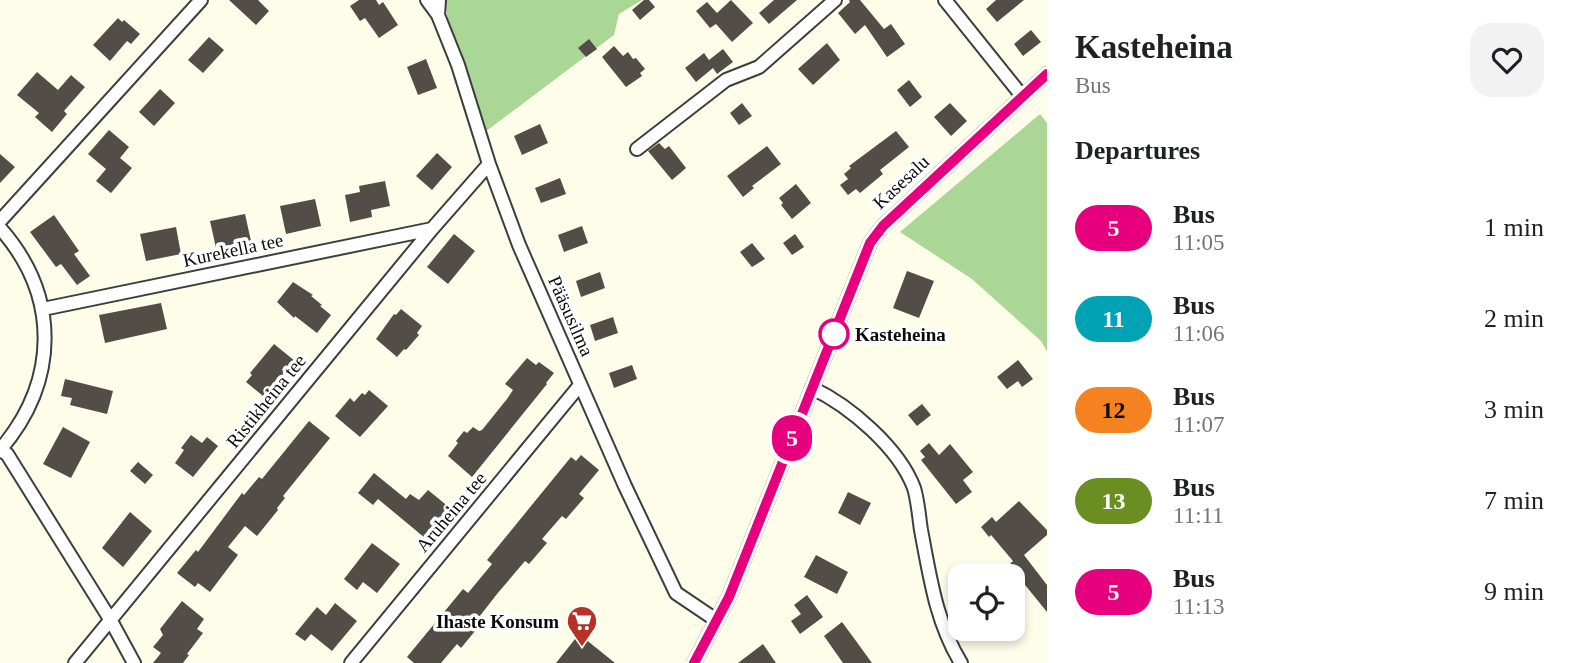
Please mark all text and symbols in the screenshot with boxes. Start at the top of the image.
button: heart [1470,23,1544,97]
text: Kasteheina [1075,29,1233,65]
text: Bus [1075,73,1111,98]
text: Departures [1075,136,1200,165]
street label: Kasesalu [869,151,934,213]
text: Bus [1173,200,1215,229]
text: 1 min [1484,213,1544,242]
text: 5 [1108,215,1120,241]
street label: Kurekella tee [181,229,285,271]
text: 11:05 [1173,230,1225,255]
street label: Pääsusilma [544,273,598,360]
text: Bus [1173,291,1215,320]
text: 2 min [1484,304,1544,333]
text: 11 [1102,306,1125,332]
marker: Kasteheina [819,319,849,349]
text: 11:06 [1173,321,1225,346]
place label: Kasteheina [855,324,946,345]
street label: Ristikheina tee [222,350,310,452]
text: Bus [1173,382,1215,411]
text: 3 min [1484,395,1544,424]
text: 12 [1102,397,1126,423]
text: 11:07 [1173,412,1225,437]
line badge: 5 [769,415,815,461]
text: 5 [786,425,798,451]
street label: Aruheina tee [412,468,490,556]
text: Bus [1173,473,1215,502]
text: 7 min [1484,486,1544,515]
text: 13 [1102,488,1126,514]
text: 11:11 [1173,503,1224,528]
map controls [948,564,1025,641]
button: locate [948,564,1025,641]
text: Bus [1173,564,1215,593]
text: 9 min [1484,577,1544,606]
text: 5 [1108,579,1120,605]
text: 11:13 [1173,594,1225,619]
supermarket icon: Ihaste Konsum [565,604,599,648]
place label: Ihaste Konsum [436,611,559,632]

